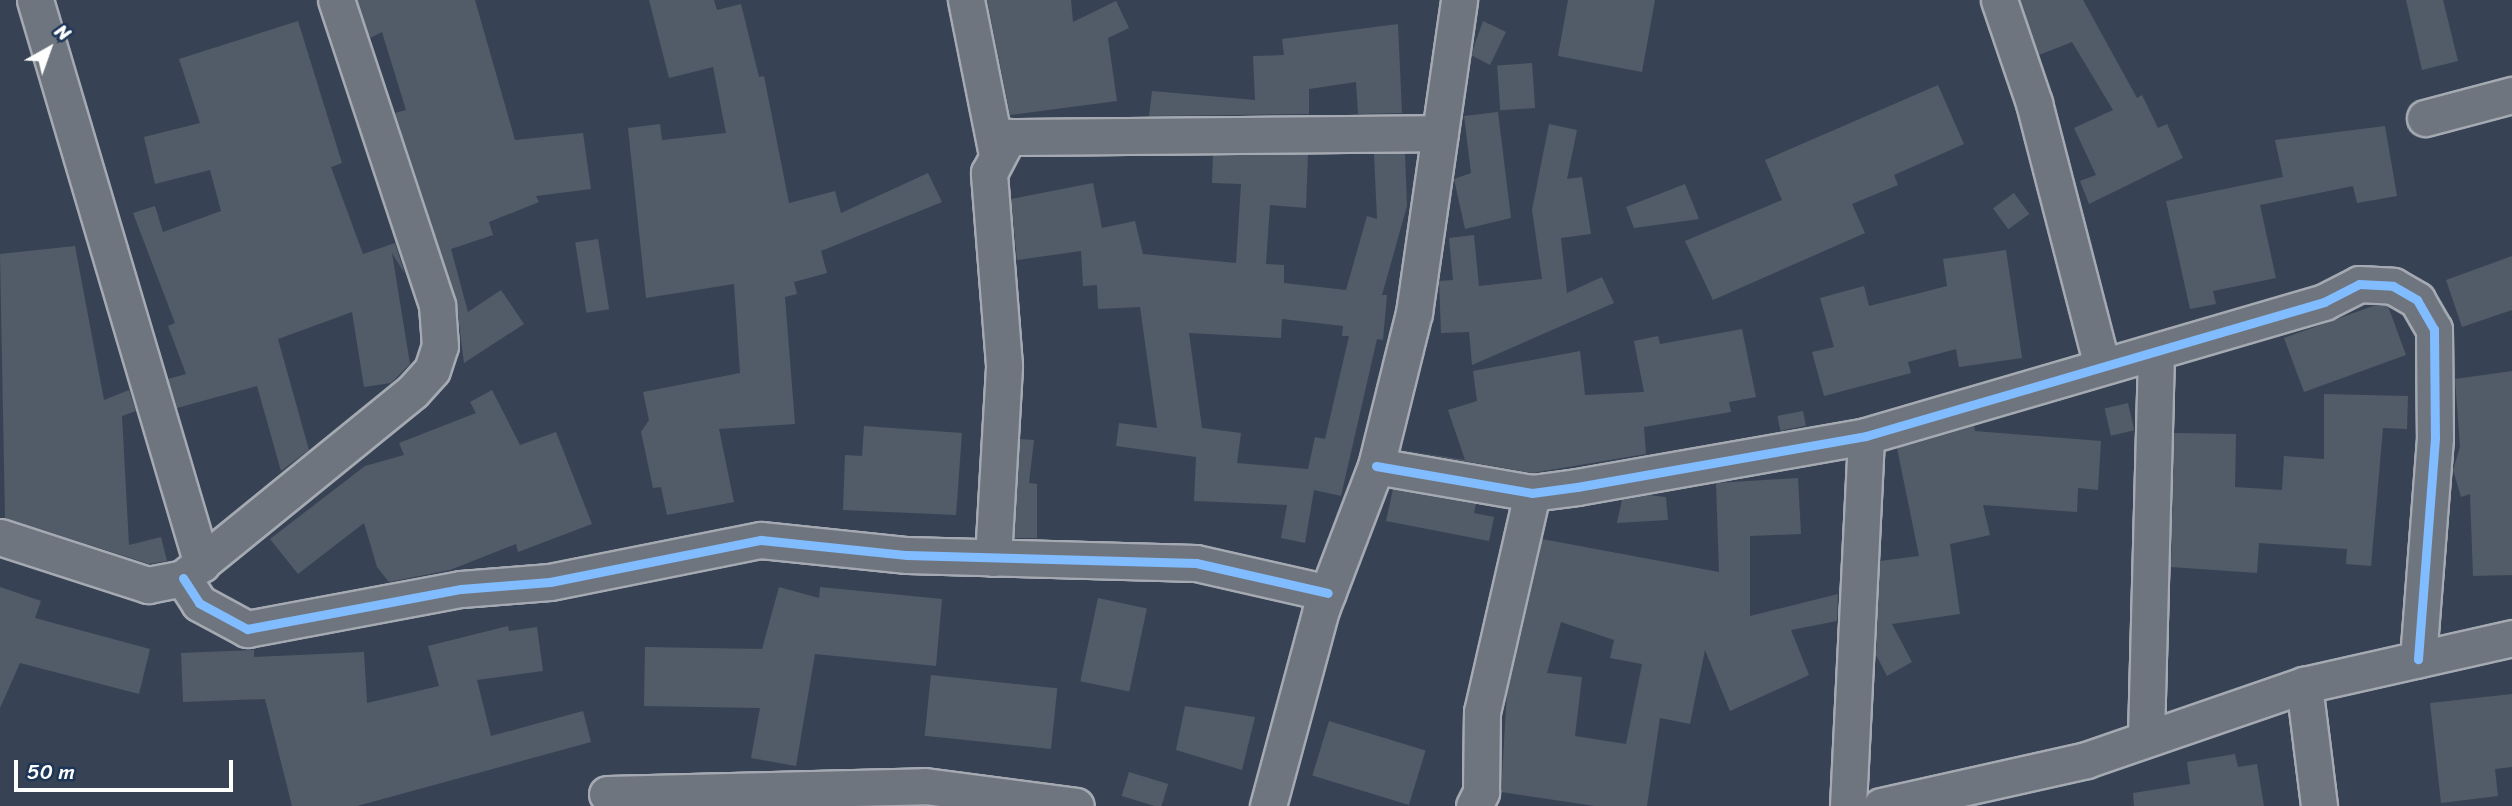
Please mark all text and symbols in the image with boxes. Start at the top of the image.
north arrow [14,14,84,84]
text: N [47,16,78,49]
scale bar [18,746,236,790]
text: 50 m [27,753,75,791]

